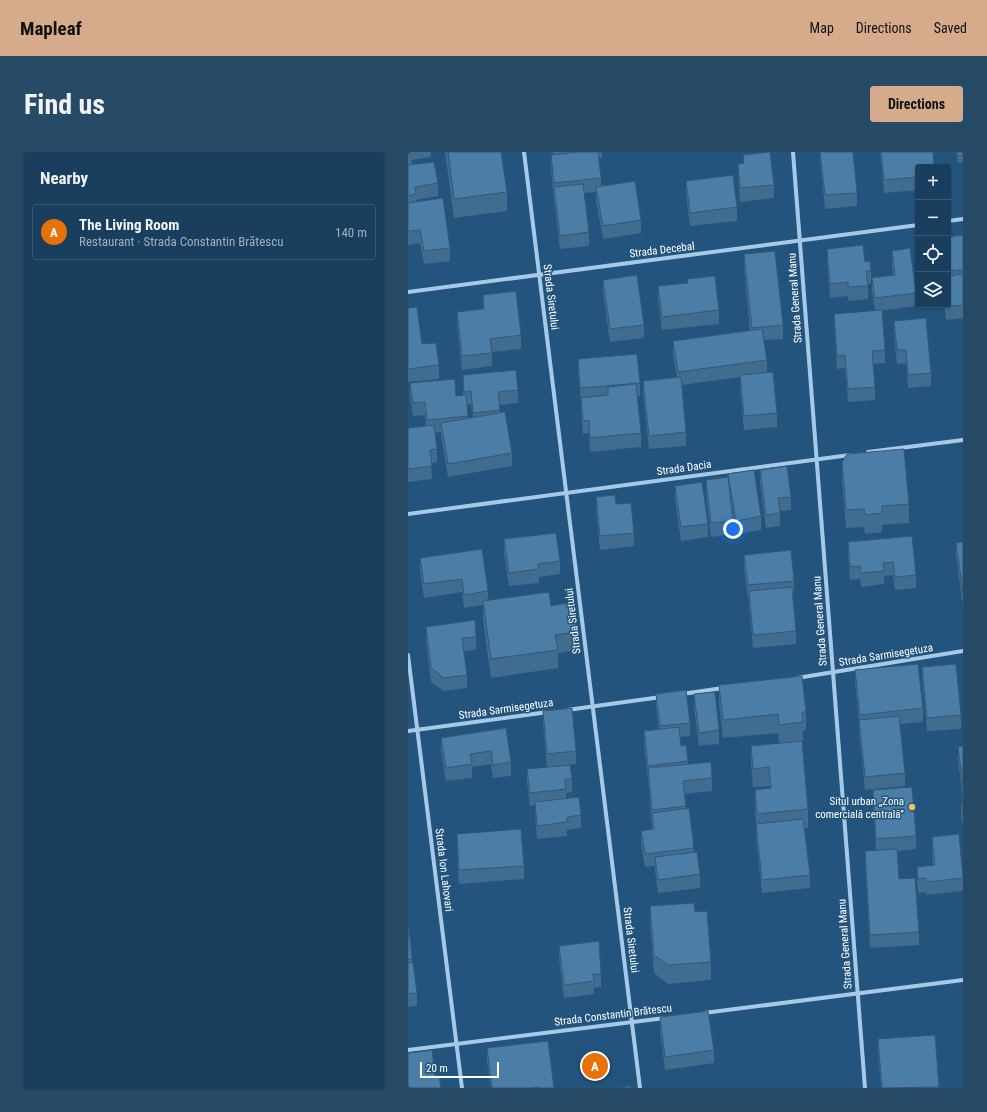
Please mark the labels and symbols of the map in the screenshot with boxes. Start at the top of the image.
street label: Strada Decebal [629,240,695,260]
street label: Strada General Manu [785,252,805,344]
street label: Strada Siretului [541,263,561,331]
street label: Strada Dacia [656,458,712,478]
your location [723,519,743,539]
street label: Strada General Manu [810,575,830,667]
street label: Strada Siretului [563,587,583,655]
street label: Strada Sarmisegetuza [838,641,934,669]
street label: Strada Sarmisegetuza [458,696,554,722]
place label: Situl urban „Zona comercială centrală” [815,795,904,821]
marker: Situl urban „Zona comercială centrală” [907,802,917,812]
street label: Strada Ion Lahovari [432,828,456,912]
street label: Strada General Manu [835,898,855,990]
street label: Strada Siretului [621,906,641,974]
street label: Strada Constantin Brătescu [553,1001,673,1029]
pin: A [582,1051,608,1081]
scale bar [420,1060,499,1079]

